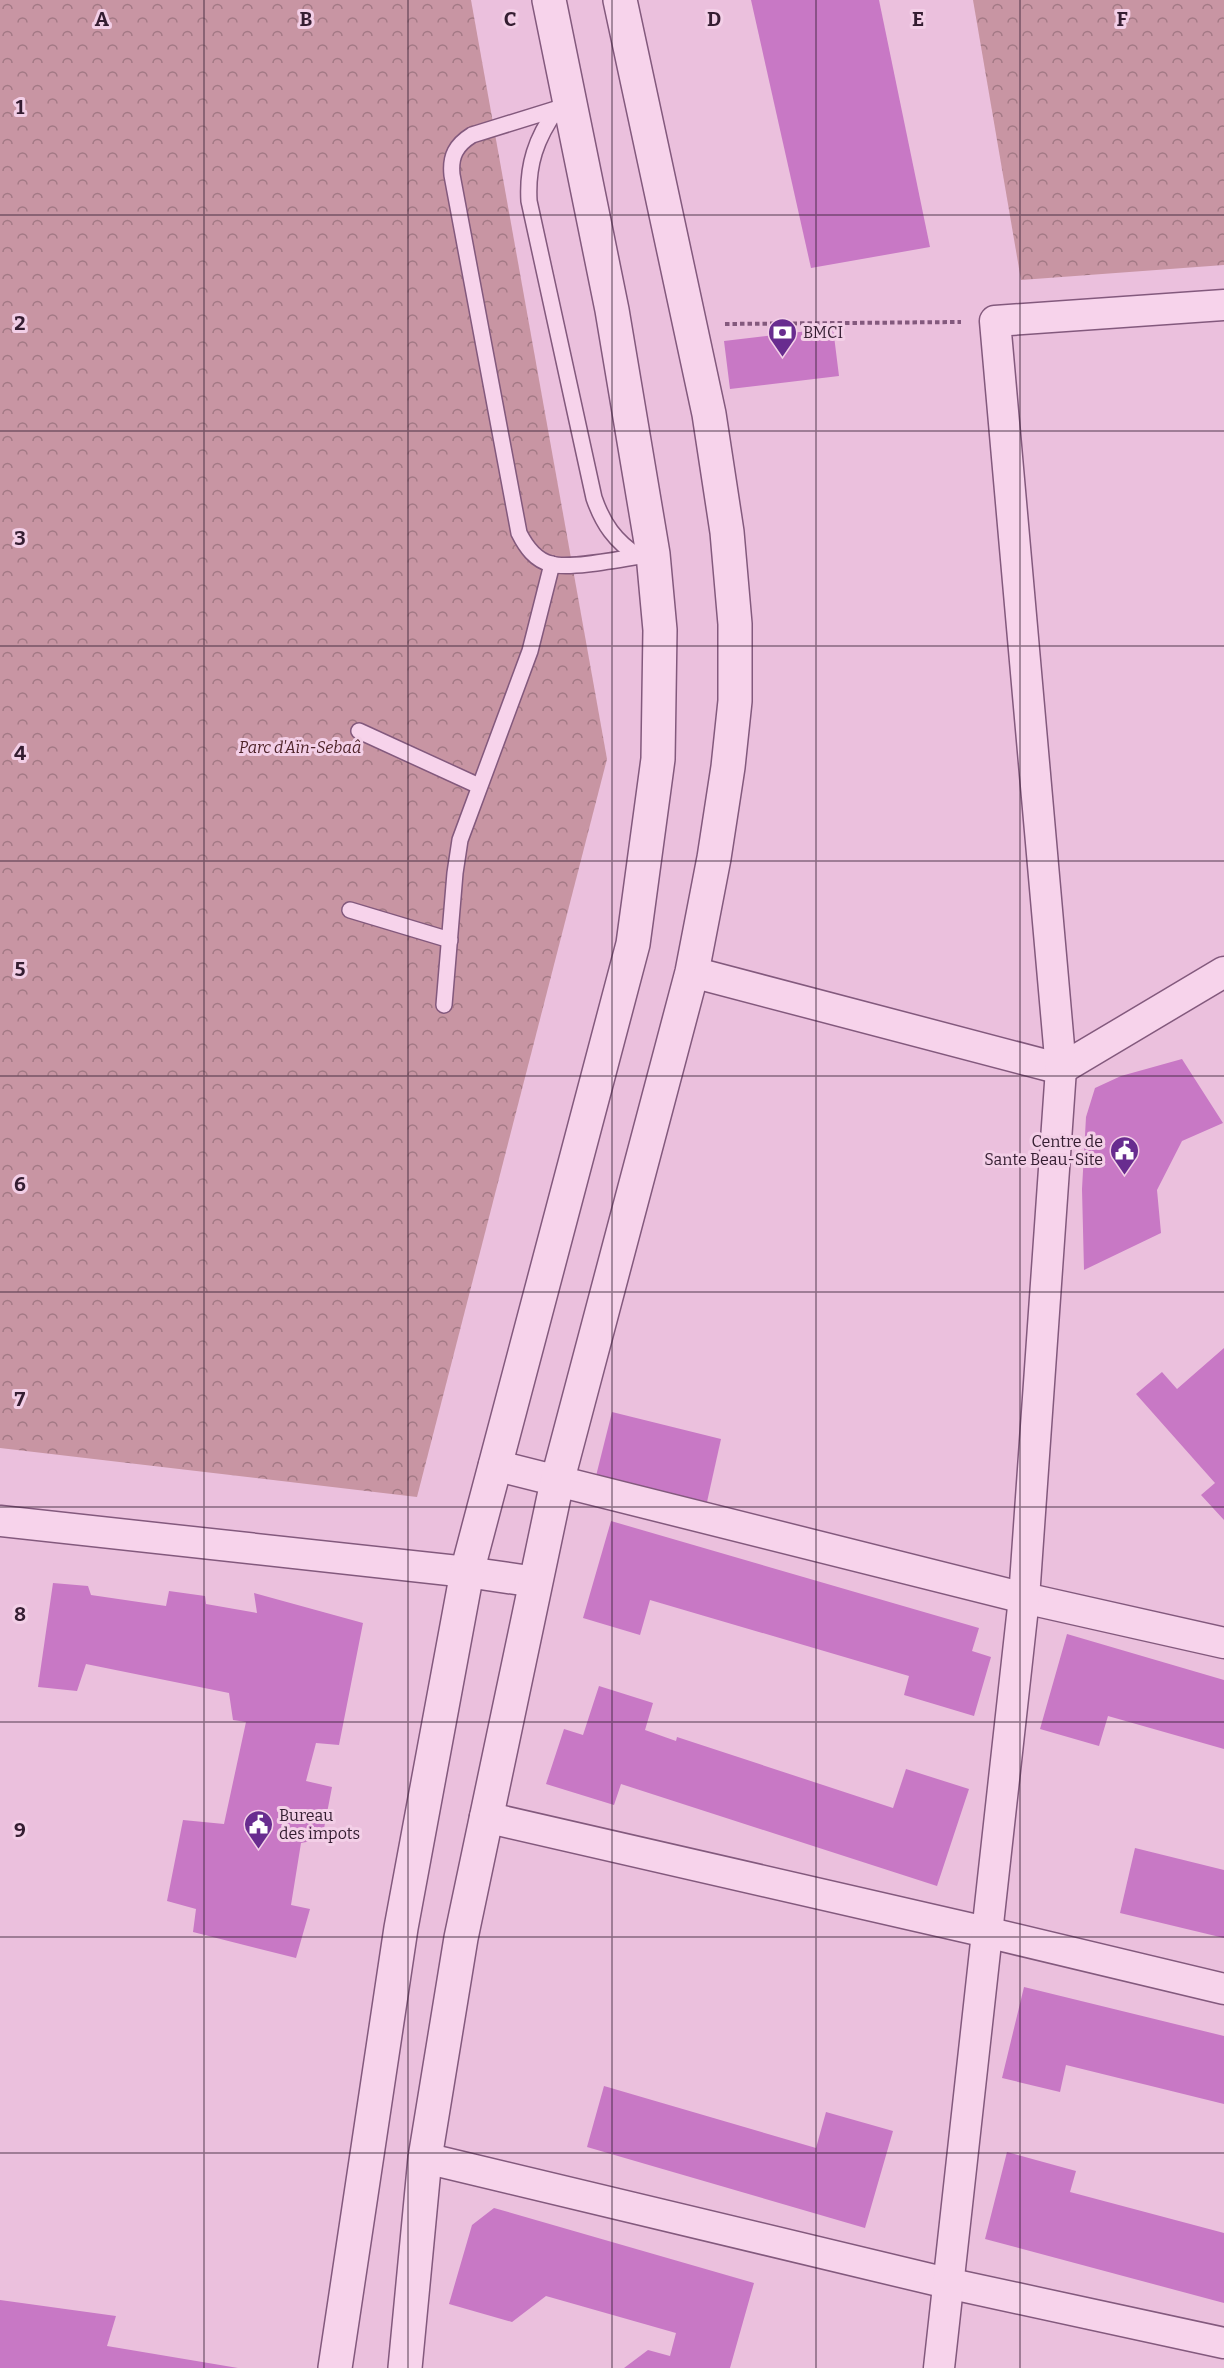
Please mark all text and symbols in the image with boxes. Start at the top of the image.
text: A [95,7,110,31]
text: B [300,7,313,31]
text: C [504,7,516,31]
text: D [707,7,721,31]
text: E [912,7,924,31]
text: F [1116,7,1128,31]
text: 1 [16,95,25,119]
text: 2 [14,311,26,335]
bank icon: BMCI [766,316,798,358]
place label: BMCI [803,323,843,342]
text: 3 [14,526,26,550]
park label: Parc d'Aïn-Sebaâ [239,738,361,757]
text: 4 [14,741,26,765]
text: 5 [15,957,26,981]
place label: Centre de Sante Beau-Site [984,1132,1103,1169]
public building icon: Centre de Sante Beau-Site [1108,1134,1140,1176]
text: 6 [14,1172,26,1196]
text: 7 [15,1387,26,1411]
text: 8 [14,1602,26,1626]
place label: Bureau des impots [279,1806,360,1843]
public building icon: Bureau des impots [242,1808,274,1850]
text: 9 [14,1818,26,1842]

